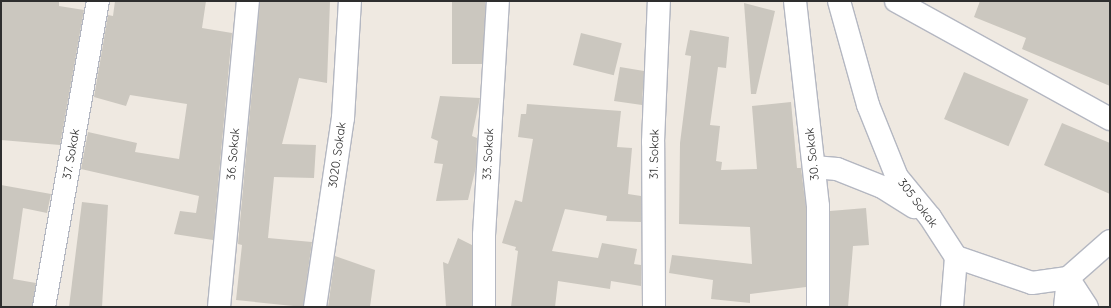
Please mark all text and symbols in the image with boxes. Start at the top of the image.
street label: 3020. Sokak [325,121,349,189]
street label: 36. Sokak [224,127,242,181]
street label: 30. Sokak [802,127,822,181]
street label: 37. Sokak [59,128,83,180]
street label: 33. Sokak [479,128,497,180]
street label: 31. Sokak [646,129,662,179]
street label: 305 Sokak [895,176,941,230]

